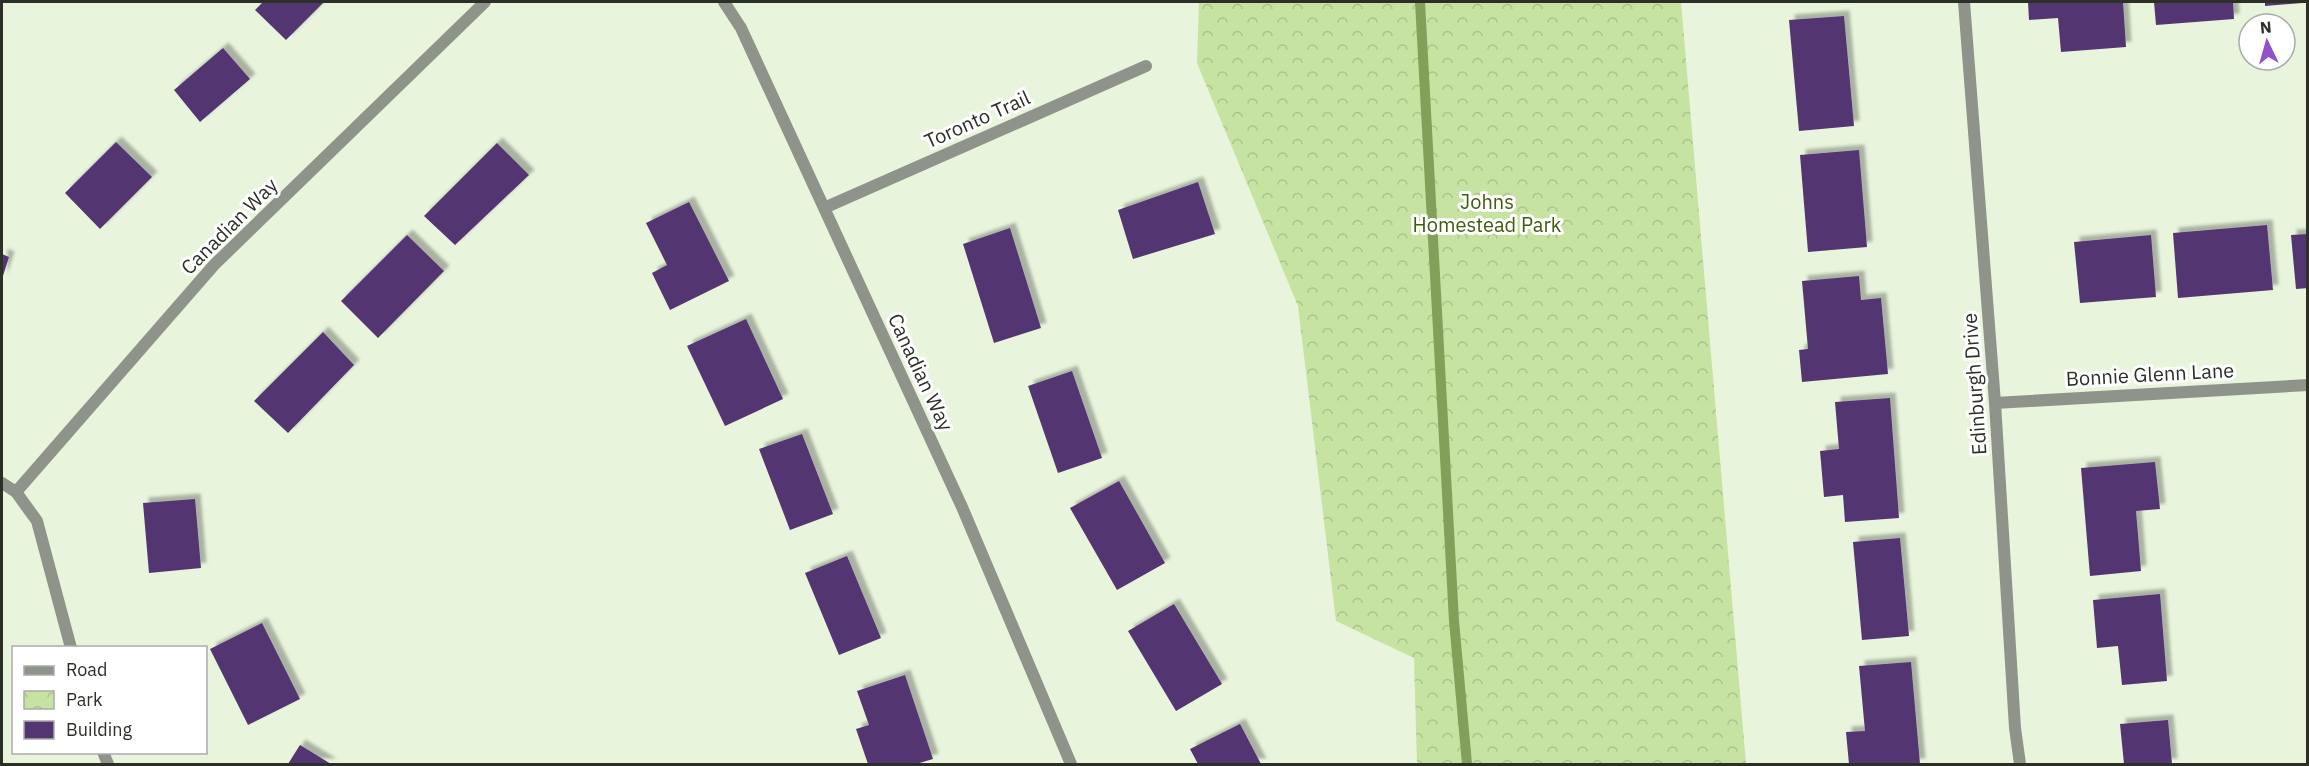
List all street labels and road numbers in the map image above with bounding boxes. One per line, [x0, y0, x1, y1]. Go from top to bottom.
street label: Toronto Trail [920, 84, 1034, 154]
street label: Canadian Way [175, 172, 283, 280]
street label: Canadian Way [882, 309, 960, 435]
street label: Edinburgh Drive [1956, 312, 1992, 456]
street label: Bonnie Glenn Lane [2065, 356, 2235, 392]

